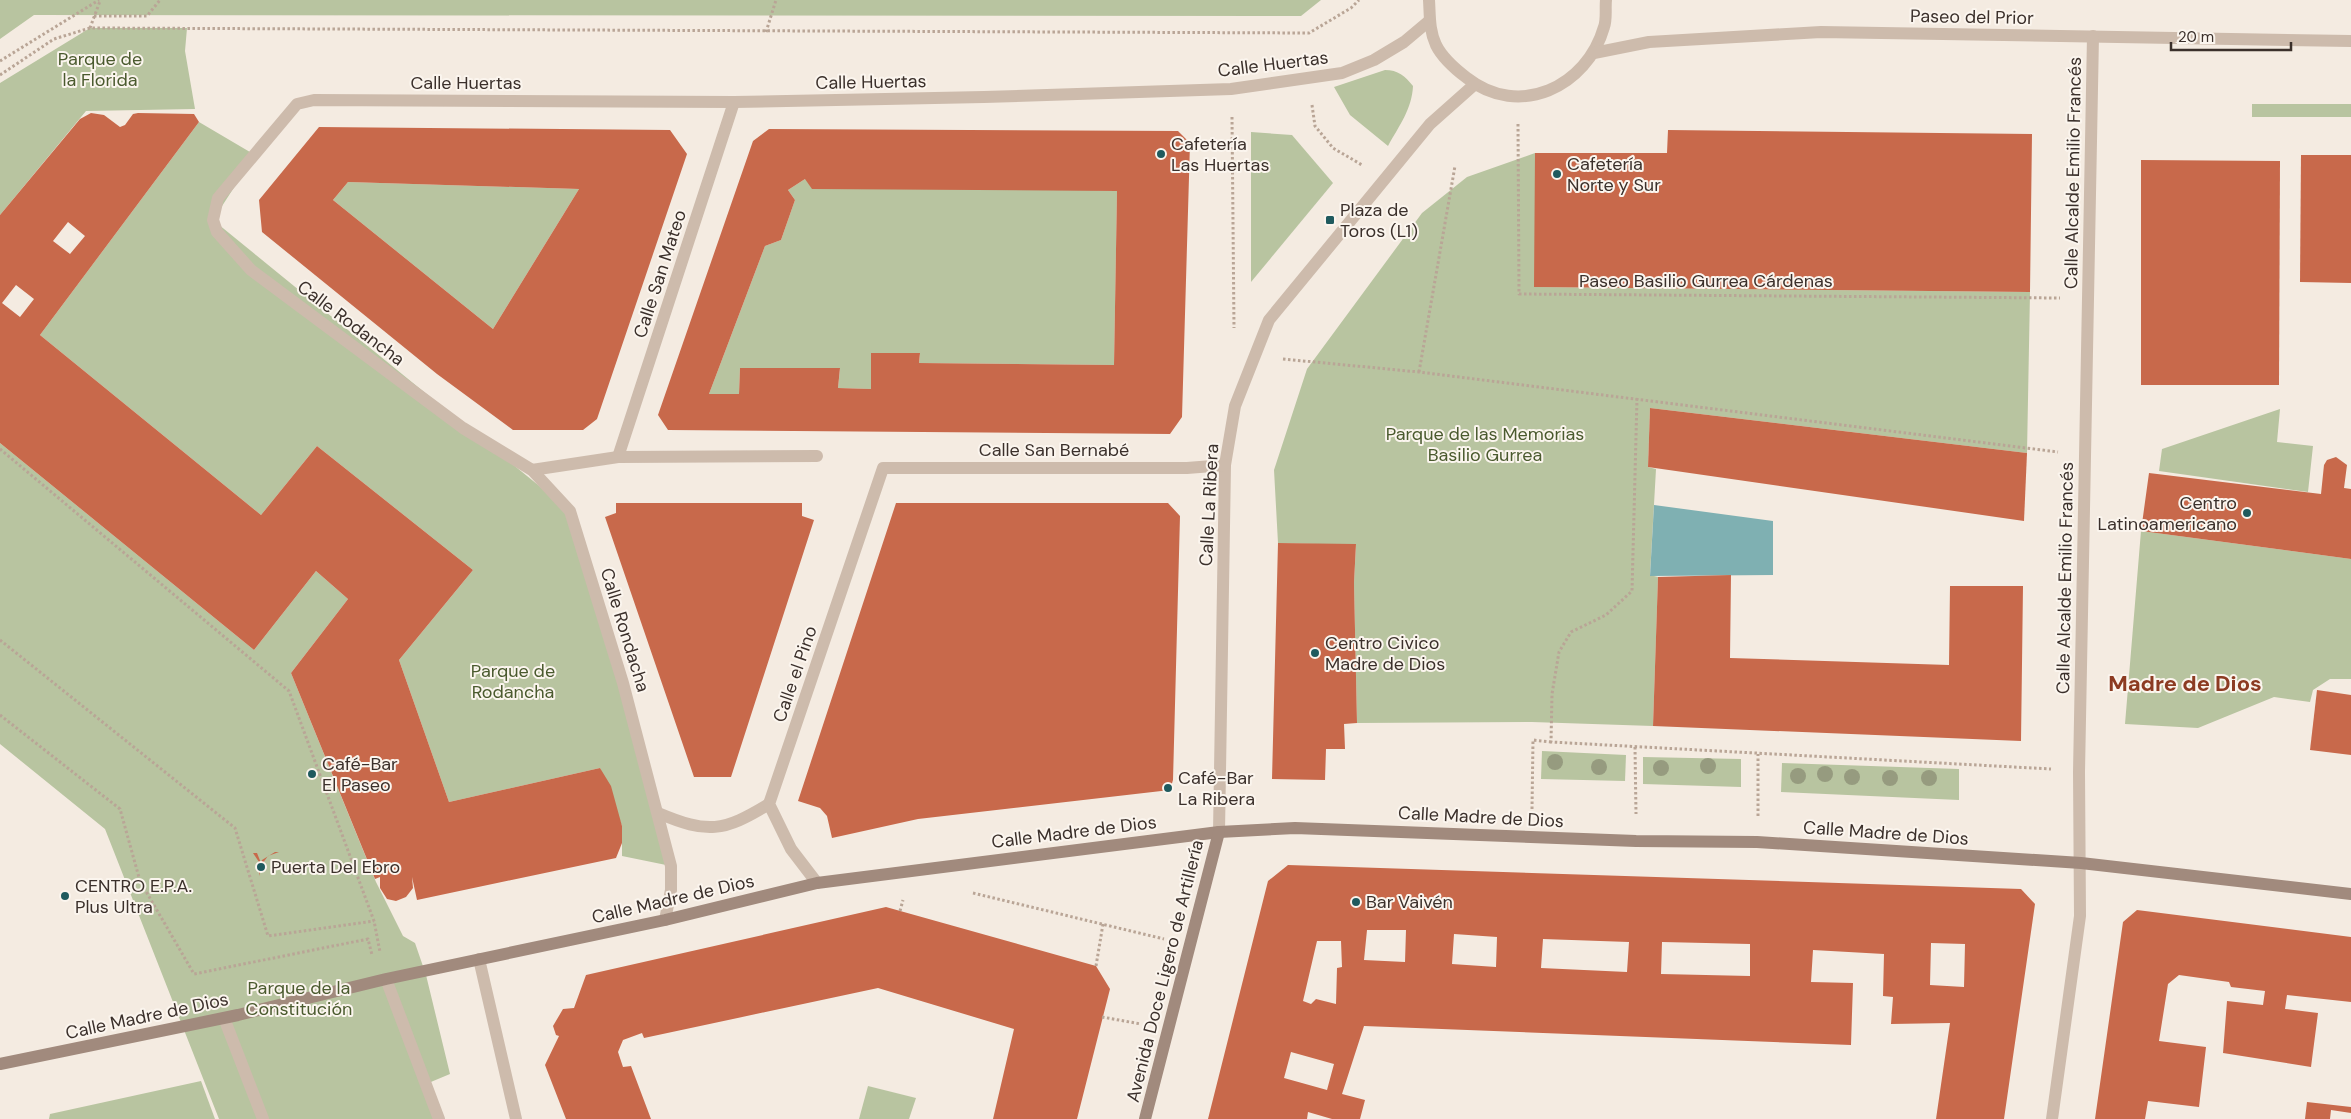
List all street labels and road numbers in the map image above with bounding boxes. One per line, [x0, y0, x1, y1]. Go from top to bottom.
street label: Paseo del Prior [1910, 4, 2034, 30]
street label: Calle Huertas [1216, 45, 1330, 83]
street label: Calle Alcalde Emilio Francés [2059, 57, 2087, 289]
street label: Calle Huertas [815, 69, 927, 95]
street label: Calle Huertas [410, 71, 522, 95]
street label: Calle San Mateo [628, 207, 692, 341]
street label: Paseo Basilio Gurrea Cárdenas [1579, 269, 1833, 293]
street label: Calle Rodancha [292, 275, 410, 371]
street label: Calle San Bernabé [979, 438, 1129, 462]
street label: Calle La Ribera [1194, 443, 1224, 567]
street label: Calle Alcalde Emilio Francés [2051, 462, 2079, 694]
street label: Calle Rondacha [595, 565, 655, 695]
street label: Calle el Pino [767, 623, 823, 725]
street label: Calle Madre de Dios [1397, 801, 1565, 833]
street label: Calle Madre de Dios [990, 810, 1158, 854]
street label: Calle Madre de Dios [1802, 815, 1970, 851]
street label: Avenida Doce Ligero de Artillería [1121, 837, 1209, 1105]
street label: Calle Madre de Dios [589, 869, 757, 929]
street label: Calle Madre de Dios [63, 987, 231, 1045]

